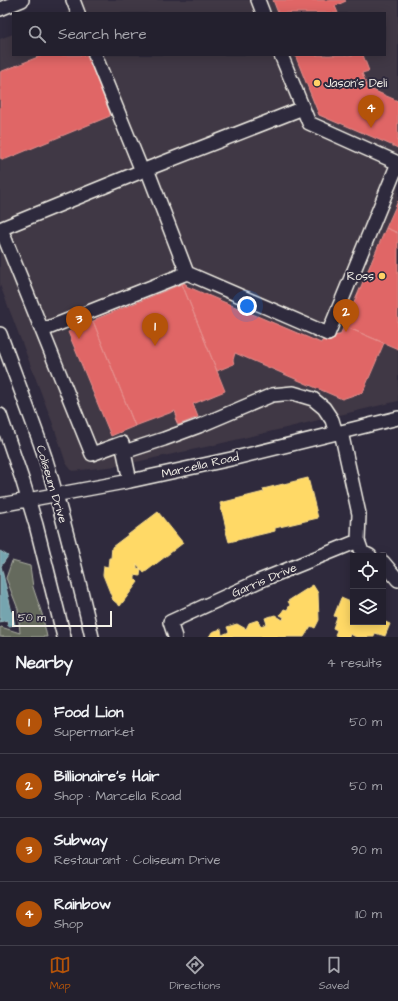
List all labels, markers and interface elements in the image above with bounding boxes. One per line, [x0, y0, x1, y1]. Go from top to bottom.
search box [12, 12, 386, 56]
icon: search [26, 23, 48, 45]
text: Search here [58, 24, 147, 45]
place label: Jason's Deli [325, 75, 387, 92]
marker: Jason's Deli [312, 78, 322, 88]
pin: 4 [358, 95, 384, 128]
place label: Ross [347, 268, 374, 285]
marker: Ross [377, 271, 387, 281]
your location [237, 296, 257, 316]
pin: 2 [333, 299, 359, 332]
pin: 3 [66, 306, 92, 339]
pin: 1 [142, 313, 168, 346]
street label: Coliseum Drive [32, 443, 72, 526]
street label: Marcella Road [160, 448, 241, 483]
map controls [350, 553, 386, 625]
button: locate [350, 553, 386, 589]
street label: Garris Drive [229, 559, 300, 602]
button: layers [350, 589, 386, 625]
scale bar [12, 609, 112, 628]
text: 50 m [18, 610, 46, 625]
text: Nearby [16, 651, 73, 675]
text: 4 results [327, 654, 382, 672]
text: Food Lion [54, 702, 124, 723]
text: 1 [28, 713, 30, 731]
text: 50 m [349, 713, 382, 731]
text: Supermarket [54, 723, 135, 741]
text: Billionaire's Hair [54, 766, 159, 787]
text: 2 [25, 777, 33, 795]
text: 50 m [349, 777, 382, 795]
text: Shop · Marcella Road [54, 787, 181, 805]
text: Subway [54, 830, 108, 851]
text: 3 [26, 841, 32, 859]
text: 90 m [351, 841, 382, 859]
text: Restaurant · Coliseum Drive [54, 851, 220, 869]
text: Rainbow [54, 894, 111, 915]
text: 4 [25, 905, 33, 923]
text: 110 m [355, 905, 382, 923]
text: Shop [54, 915, 83, 933]
tab: Map [49, 954, 71, 993]
tab: Directions [169, 954, 221, 993]
tab: Saved [319, 954, 349, 993]

